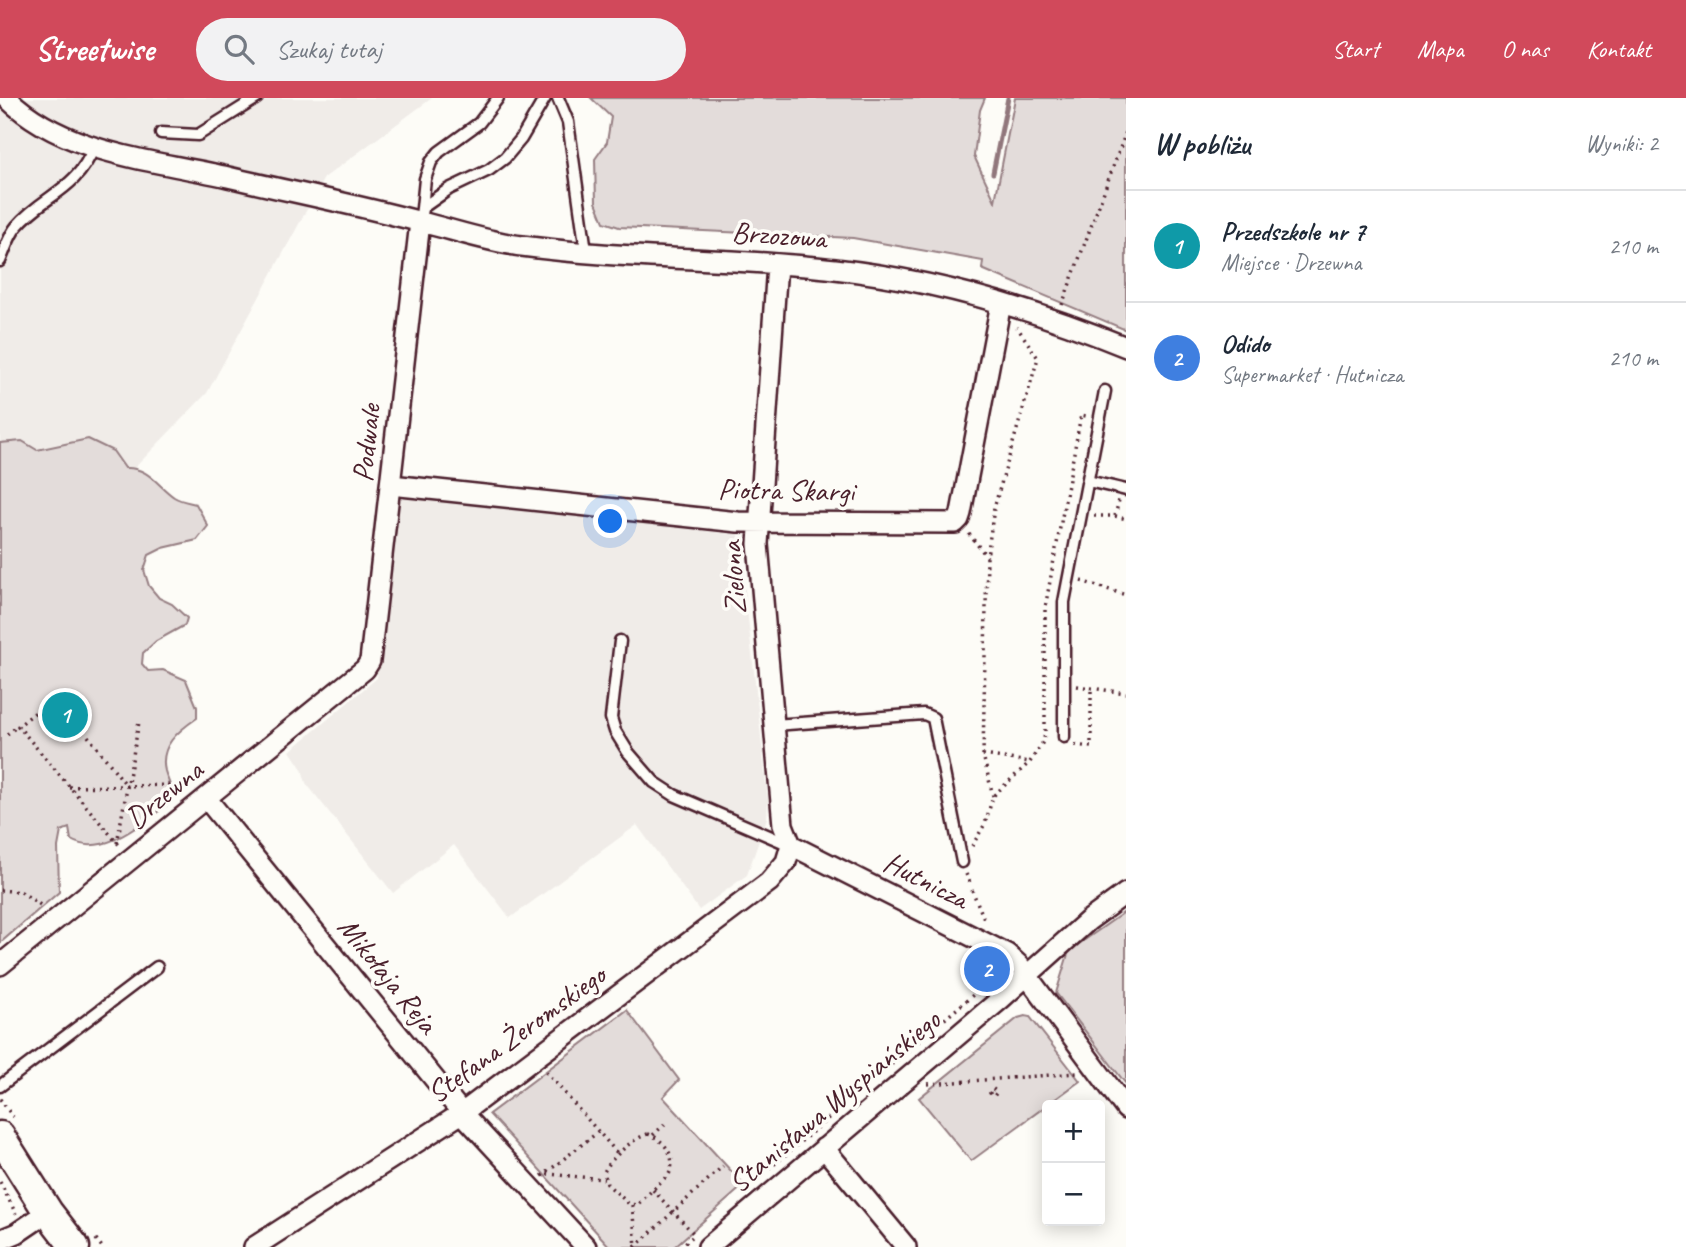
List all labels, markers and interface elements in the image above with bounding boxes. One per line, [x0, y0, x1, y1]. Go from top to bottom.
search box [196, 18, 686, 81]
text: Streetwise [35, 28, 154, 70]
icon: search [220, 30, 258, 68]
text: Szukaj tutaj [276, 33, 382, 66]
text: Start [1332, 34, 1379, 64]
text: Mapa [1417, 34, 1464, 64]
text: O nas [1502, 34, 1549, 64]
text: Kontakt [1587, 34, 1651, 64]
text: W pobliżu [1154, 125, 1250, 163]
text: Wyniki: 2 [1585, 129, 1658, 158]
street label: Brzozowa [731, 213, 830, 257]
text: Przedszkole nr 7 [1221, 215, 1365, 248]
text: 1 [1172, 232, 1182, 261]
text: 210 m [1609, 232, 1658, 261]
text: Miejsce · Drzewna [1221, 248, 1362, 277]
text: Odido [1221, 327, 1270, 360]
text: 2 [1172, 344, 1182, 373]
text: 210 m [1609, 344, 1658, 373]
text: Supermarket · Hutnicza [1221, 360, 1403, 389]
street label: Podwale [343, 400, 389, 484]
street label: Piotra Skargi [717, 470, 858, 510]
your location [593, 504, 627, 538]
street label: Zielona [711, 538, 755, 616]
pin: 1 [42, 689, 88, 741]
street label: Drzewna [118, 750, 212, 837]
street label: Hutnicza [877, 843, 977, 919]
street label: Mikołaja Reja [329, 909, 448, 1042]
pin: 2 [964, 943, 1010, 995]
street label: Stefana Żeromskiego [419, 954, 616, 1112]
street label: Stanisława Wyspiańskiego [720, 1000, 949, 1201]
map controls [1042, 1100, 1105, 1226]
button: + [1042, 1100, 1105, 1163]
button: − [1042, 1163, 1105, 1226]

